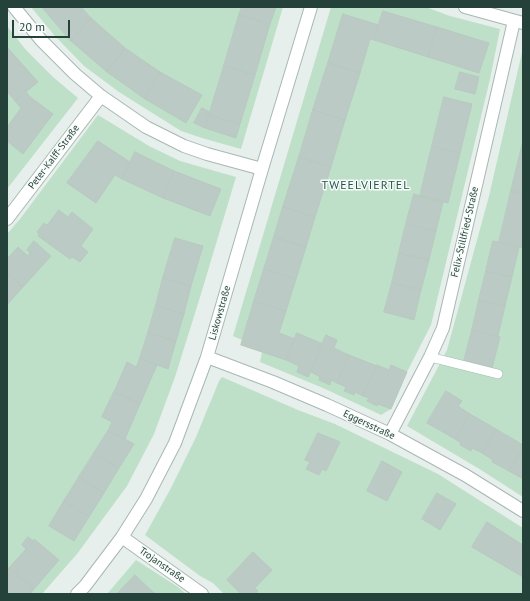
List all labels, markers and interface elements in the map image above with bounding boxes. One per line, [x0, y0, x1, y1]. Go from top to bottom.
scale bar [14, 12, 72, 38]
text: 20 m [19, 19, 45, 34]
street label: Peter-Kalff-Straße [26, 122, 82, 192]
district label: TWEELVIERTEL [322, 179, 410, 193]
street label: Felix-Stillfried-Straße [449, 185, 481, 279]
street label: Liskowstraße [206, 284, 234, 342]
street label: Eggersstraße [341, 408, 397, 442]
street label: Trojanstraße [137, 545, 187, 585]

